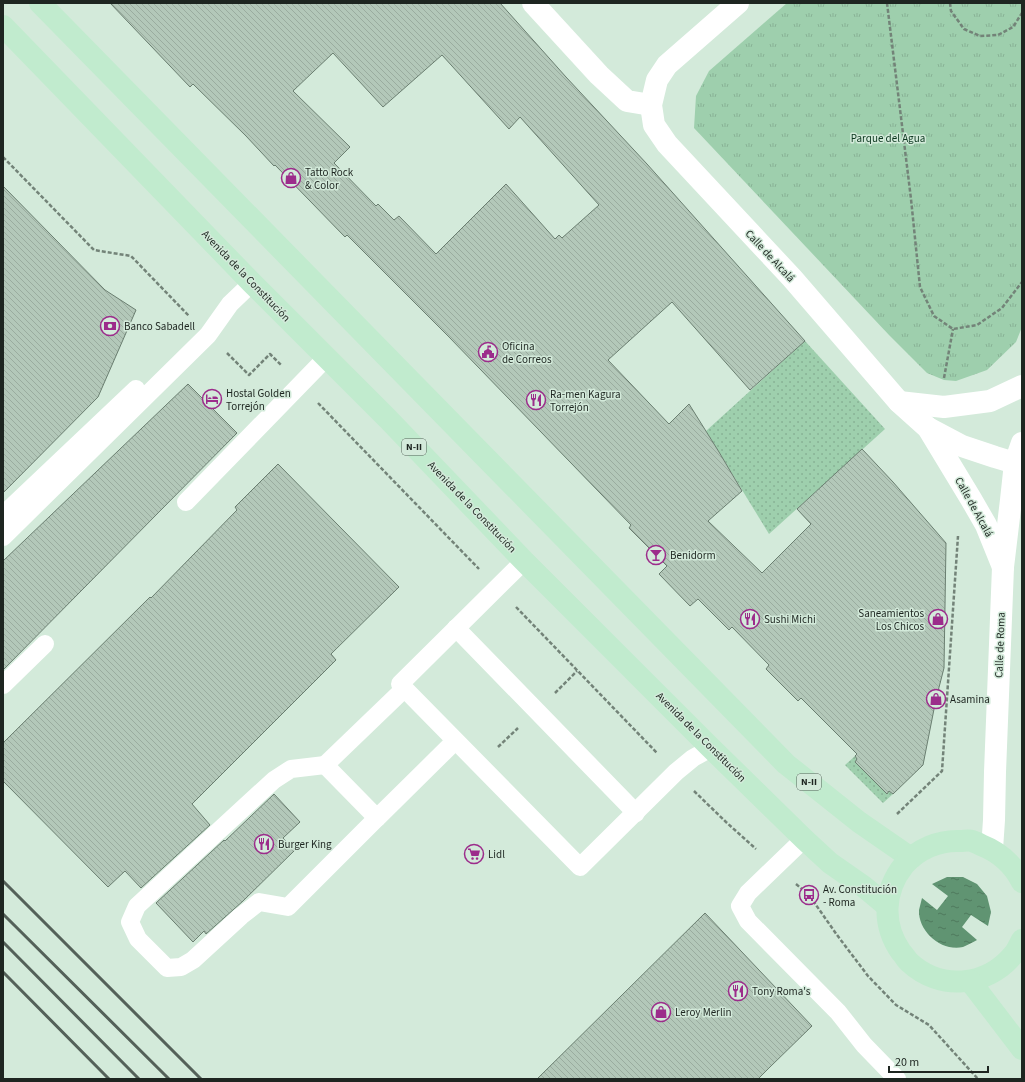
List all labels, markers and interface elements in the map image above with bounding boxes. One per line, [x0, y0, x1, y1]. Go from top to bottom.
park label: Parque del Agua [851, 131, 925, 146]
place label: Tatto Rock & Color [305, 165, 354, 193]
shop icon: Tatto Rock & Color [280, 167, 302, 189]
street label: Avenida de la Constitución [198, 227, 294, 325]
street label: Calle de Alcalá [742, 227, 798, 285]
bank icon: Banco Sabadell [99, 315, 121, 337]
place label: Banco Sabadell [124, 319, 195, 334]
place label: Oficina de Correos [502, 339, 552, 367]
public building icon: Oficina de Correos [477, 341, 499, 363]
place label: Hostal Golden Torrejón [226, 386, 291, 414]
place label: Ra-men Kagura Torrejón [550, 387, 621, 415]
hotel icon: Hostal Golden Torrejón [201, 388, 223, 410]
restaurant icon: Ra-men Kagura Torrejón [525, 389, 547, 411]
road number: N-II [402, 439, 426, 455]
street label: Avenida de la Constitución [424, 458, 520, 556]
street label: Calle de Alcalá [951, 474, 997, 540]
bar icon: Benidorm [645, 544, 667, 566]
place label: Benidorm [670, 548, 716, 563]
place label: Saneamientos Los Chicos [858, 606, 924, 634]
restaurant icon: Sushi Michi [739, 608, 761, 630]
shop icon: Saneamientos Los Chicos [927, 608, 949, 630]
place label: Sushi Michi [764, 612, 816, 627]
street label: Calle de Roma [991, 612, 1009, 678]
shop icon: Asamina [925, 688, 947, 710]
street label: Avenida de la Constitución [653, 689, 749, 785]
place label: Asamina [950, 692, 990, 707]
road number: N-II [797, 774, 821, 790]
restaurant icon: Burger King [253, 833, 275, 855]
place label: Burger King [278, 837, 332, 852]
supermarket icon: Lidl [463, 843, 485, 865]
place label: Lidl [488, 847, 505, 862]
place label: Av. Constitución - Roma [823, 882, 897, 910]
bus stop icon: Av. Constitución - Roma [798, 884, 820, 906]
restaurant icon: Tony Roma's [727, 980, 749, 1002]
place label: Tony Roma's [752, 984, 811, 999]
shop icon: Leroy Merlin [650, 1001, 672, 1023]
place label: Leroy Merlin [675, 1005, 731, 1020]
scale bar [889, 1048, 988, 1074]
text: 20 m [895, 1054, 919, 1071]

